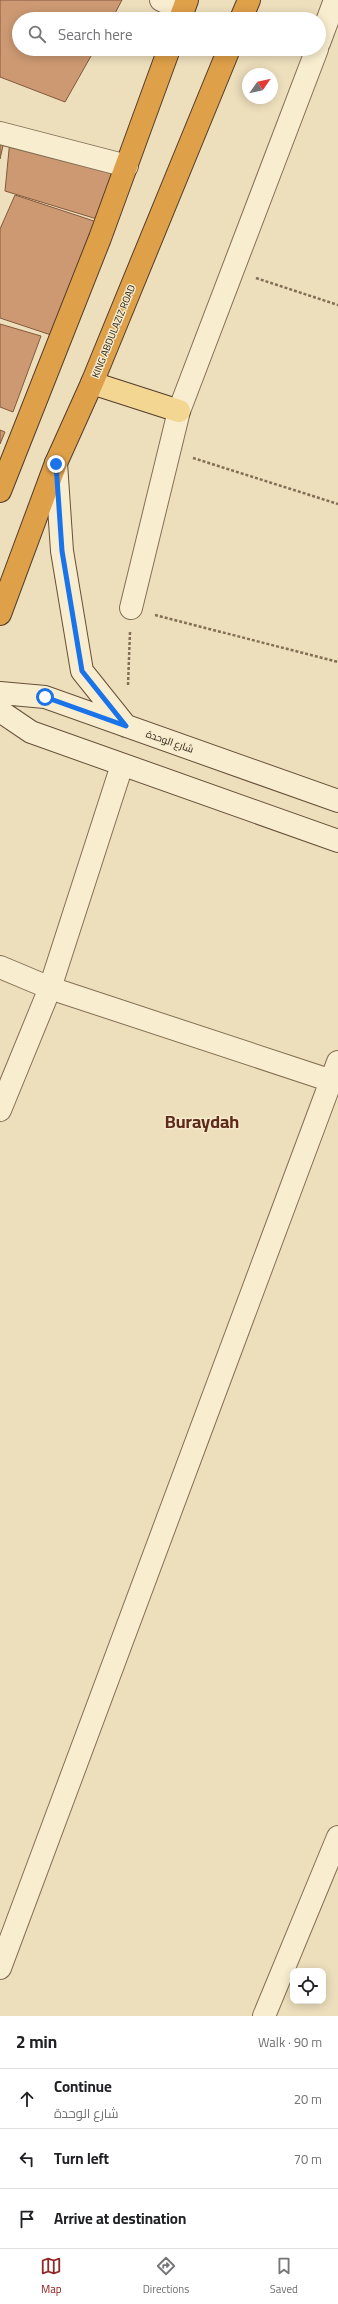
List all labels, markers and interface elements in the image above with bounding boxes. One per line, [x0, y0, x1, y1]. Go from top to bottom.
search box [12, 12, 326, 56]
text: Search here [58, 20, 132, 49]
icon: search [26, 23, 48, 45]
north arrow [242, 68, 278, 104]
street label: KING ABDULAZIZ ROAD [86, 282, 141, 381]
route end [47, 455, 65, 473]
route start [36, 688, 54, 706]
street label: شارع الوحدة [143, 724, 196, 759]
district label: Buraydah [165, 1105, 239, 1138]
map controls [290, 1968, 326, 2004]
button: locate [290, 1968, 326, 2004]
text: 2 min [16, 2026, 57, 2058]
text: Walk · 90 m [258, 2030, 322, 2054]
text: Continue [54, 2072, 112, 2101]
text: 20 m [294, 2087, 322, 2111]
icon: ahead [16, 2088, 38, 2110]
text: شارع الوحدة [54, 2101, 118, 2125]
text: Turn left [54, 2144, 109, 2173]
text: 70 m [294, 2147, 322, 2171]
icon: left [16, 2148, 38, 2170]
text: Arrive at destination [54, 2204, 186, 2233]
icon: arrive [16, 2208, 38, 2230]
tab: Map [40, 2255, 62, 2299]
tab: Directions [143, 2255, 189, 2299]
tab: Saved [270, 2255, 298, 2299]

